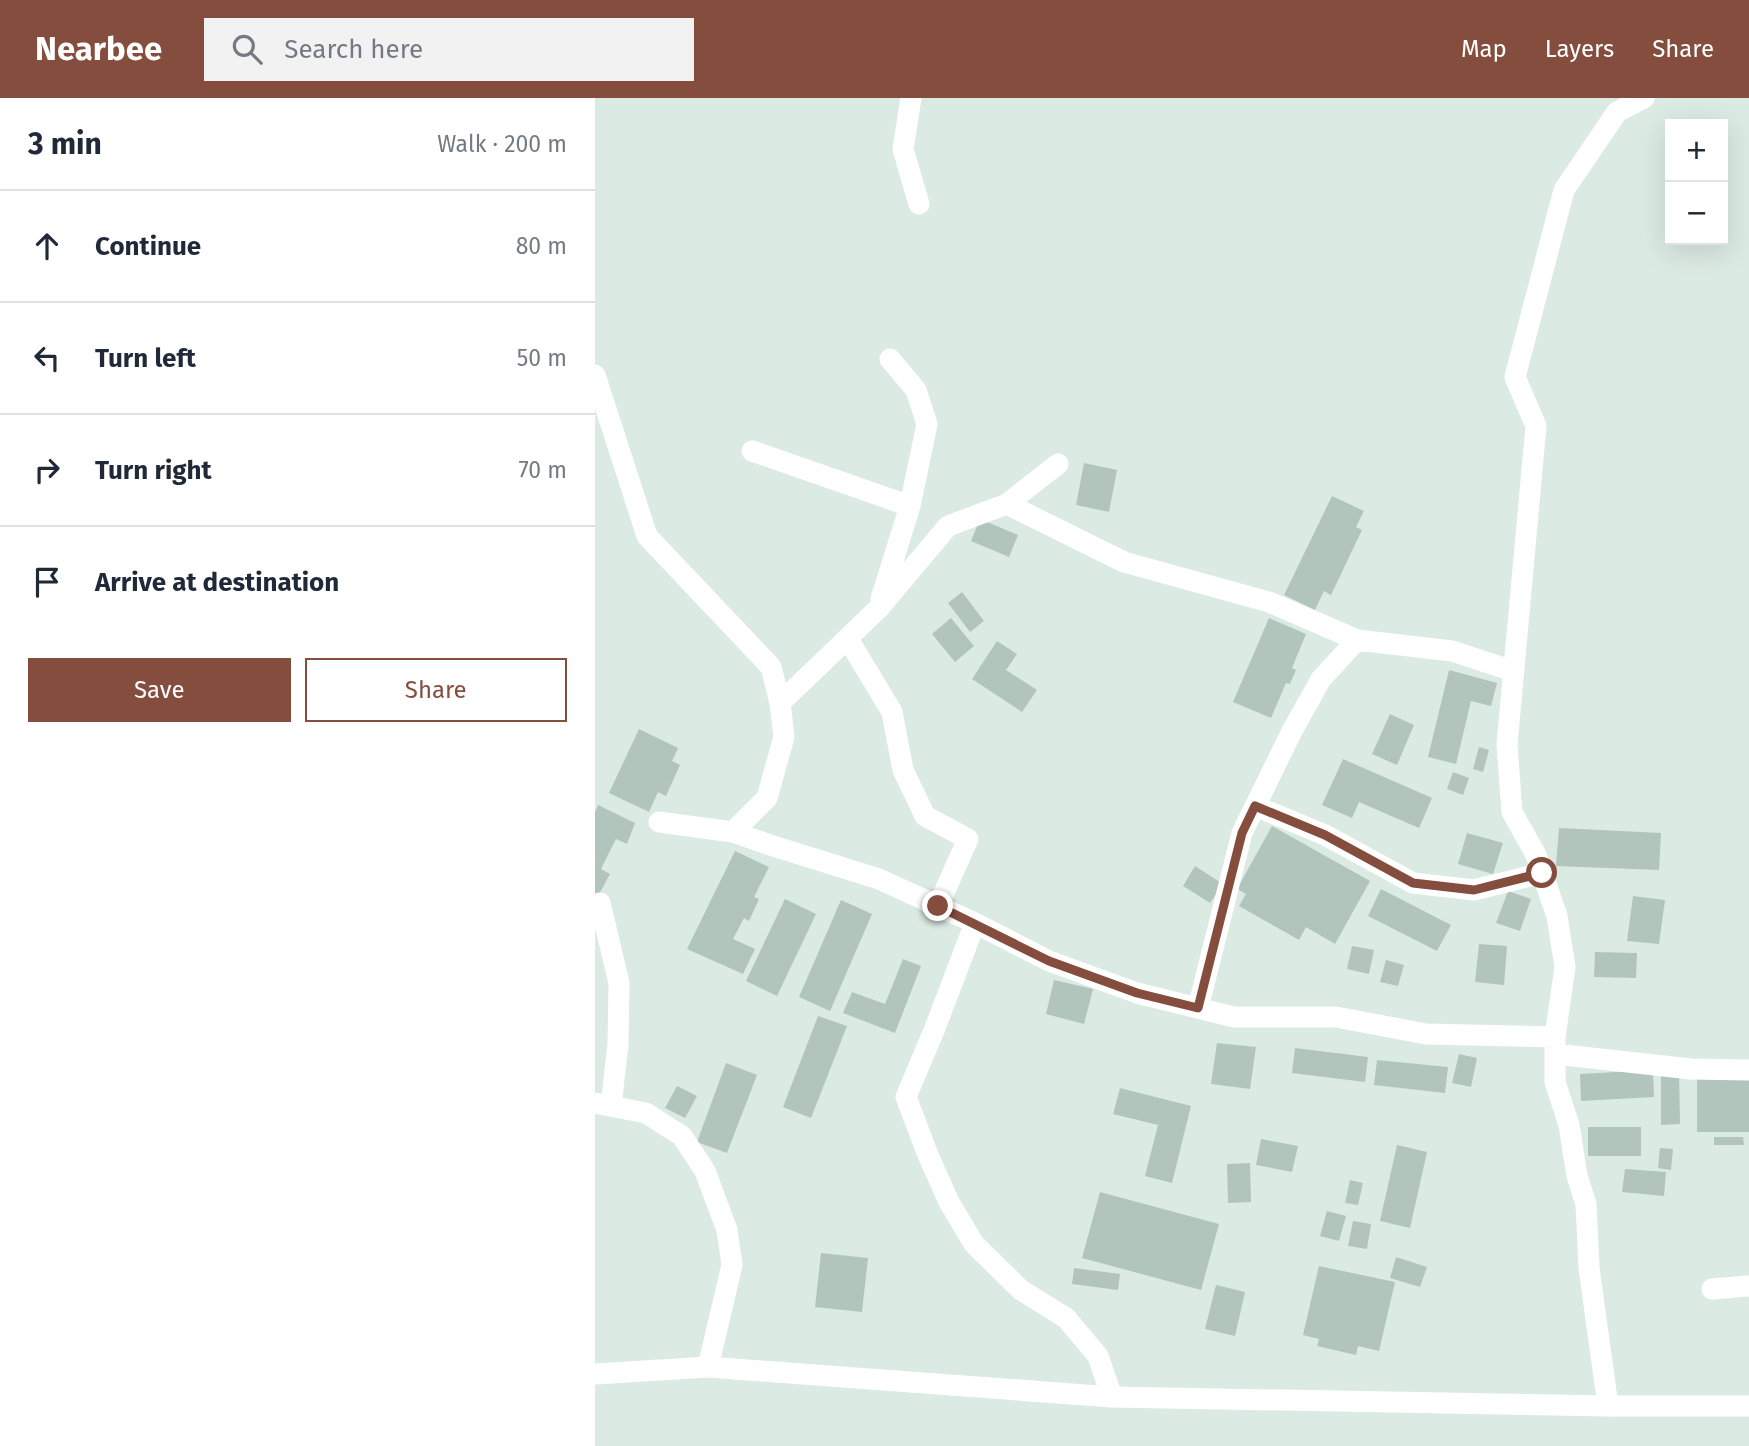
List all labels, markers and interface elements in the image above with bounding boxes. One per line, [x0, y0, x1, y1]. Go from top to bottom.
search box [204, 18, 694, 81]
text: Nearbee [35, 29, 162, 69]
icon: search [228, 30, 266, 68]
text: Search here [284, 34, 423, 65]
text: Map [1461, 35, 1507, 63]
text: Layers [1545, 35, 1614, 63]
text: Share [1652, 35, 1714, 63]
map controls [1665, 119, 1728, 245]
button: + [1665, 119, 1728, 182]
text: 3 min [28, 126, 102, 162]
text: Walk · 200 m [437, 130, 567, 158]
button: − [1665, 182, 1728, 245]
icon: ahead [28, 227, 66, 265]
text: Continue [95, 231, 201, 262]
text: 80 m [516, 232, 567, 260]
icon: left [28, 339, 66, 377]
text: Turn left [95, 343, 196, 374]
text: 50 m [517, 344, 567, 372]
icon: right [28, 451, 66, 489]
text: Turn right [95, 455, 212, 486]
text: 70 m [518, 456, 567, 484]
icon: arrive [28, 563, 66, 601]
text: Arrive at destination [95, 567, 339, 598]
button: Save [28, 658, 291, 722]
button: Share [305, 658, 567, 722]
route start [1526, 857, 1557, 888]
route end [922, 890, 953, 921]

